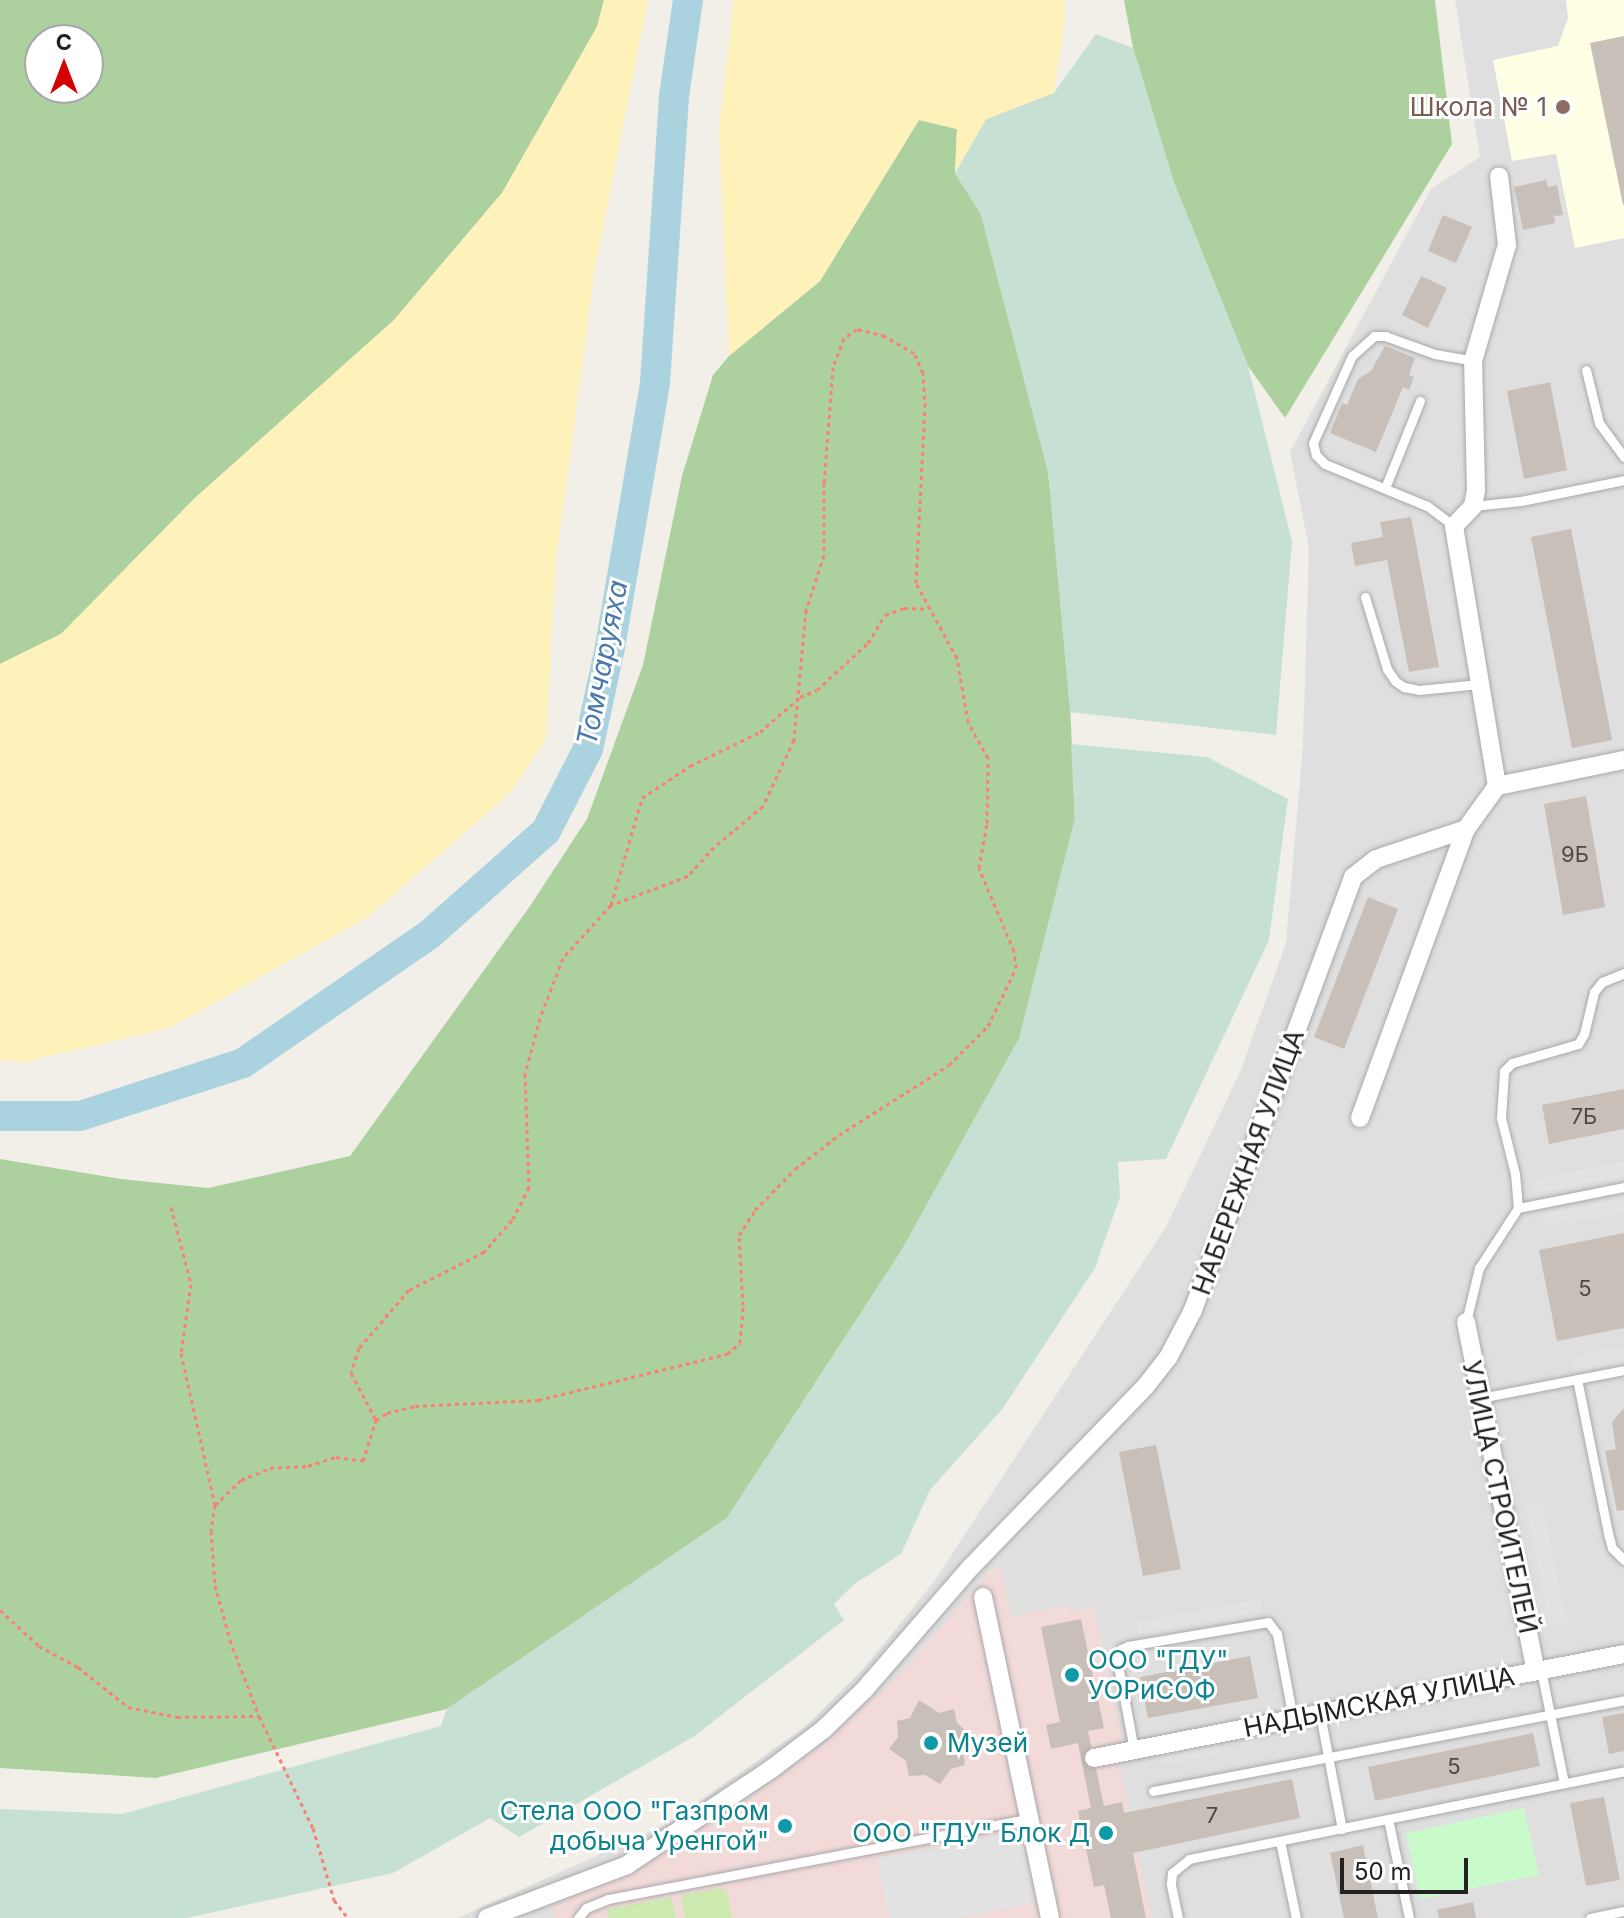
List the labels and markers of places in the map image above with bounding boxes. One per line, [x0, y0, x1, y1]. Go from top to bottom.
place label: Школа № 1 [1410, 91, 1547, 123]
marker: Школа № 1 [1554, 98, 1572, 116]
place label: ООО "ГДУ" УОРиСОФ [1088, 1644, 1228, 1706]
marker: ООО "ГДУ" УОРиСОФ [1063, 1666, 1081, 1684]
place label: Музей [947, 1727, 1028, 1759]
marker: Музей [922, 1734, 940, 1752]
place label: Стела ООО "Газпром добыча Уренгой" [500, 1795, 769, 1856]
marker: Стела ООО "Газпром добыча Уренгой" [776, 1817, 794, 1835]
place label: ООО "ГДУ" Блок Д [852, 1817, 1090, 1849]
marker: ООО "ГДУ" Блок Д [1097, 1824, 1115, 1842]

